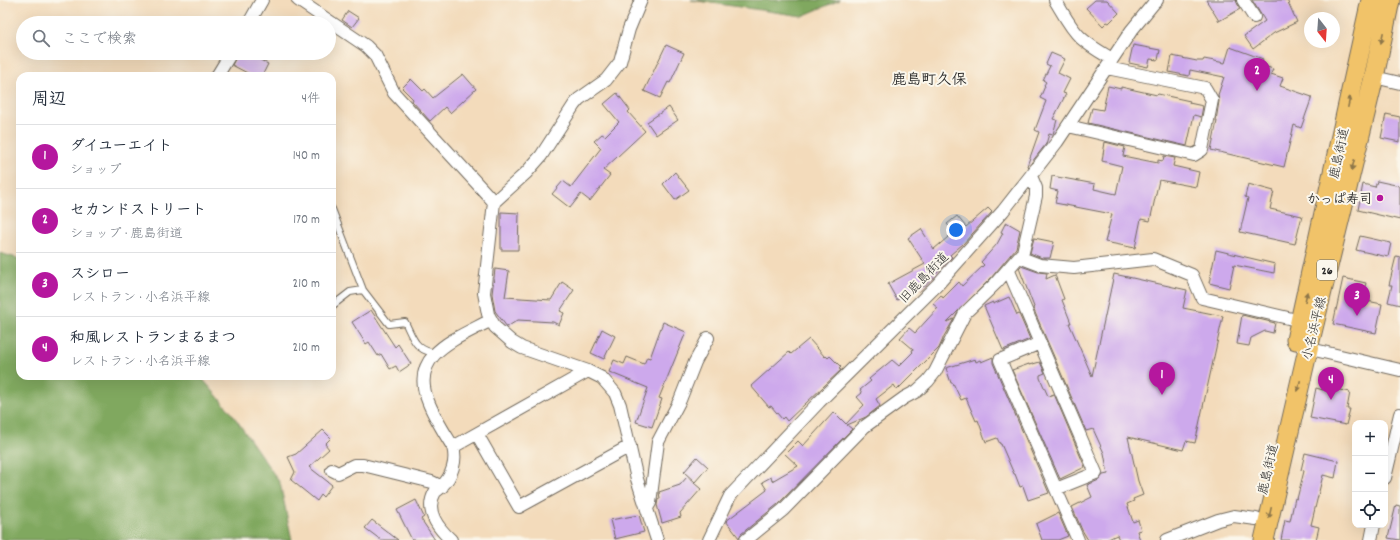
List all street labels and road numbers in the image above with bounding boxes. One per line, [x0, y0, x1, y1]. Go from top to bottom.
street label: 鹿島街道 [1326, 126, 1355, 181]
street label: 旧鹿島街道 [895, 249, 954, 309]
road number: 26 [1317, 260, 1337, 280]
street label: 小名浜平線 [1298, 294, 1333, 362]
street label: 鹿島街道 [1254, 442, 1285, 497]

